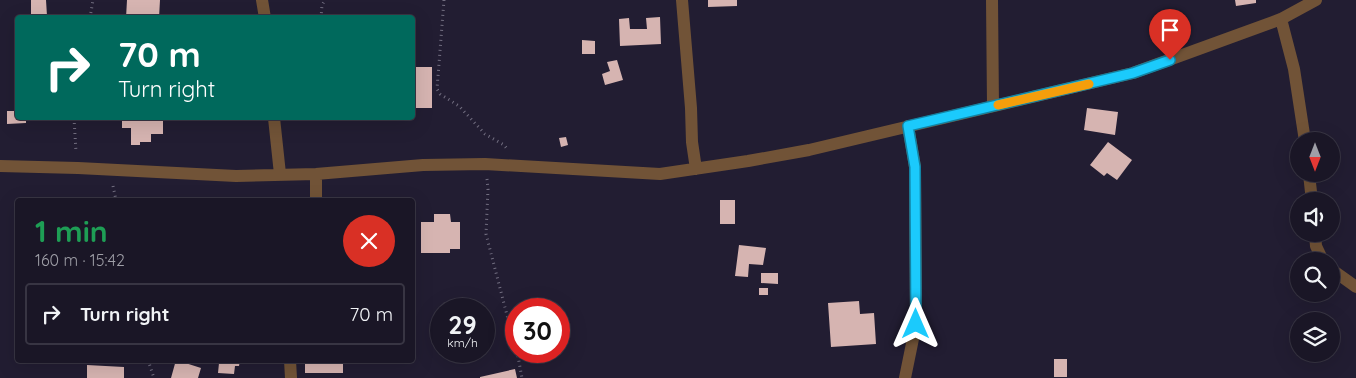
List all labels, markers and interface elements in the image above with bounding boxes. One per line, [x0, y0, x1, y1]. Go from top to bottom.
pin [1149, 9, 1191, 60]
icon: arrive [1156, 16, 1184, 44]
text: 70 m [118, 32, 201, 76]
icon: right [35, 35, 100, 100]
text: Turn right [118, 75, 215, 103]
north arrow [1290, 132, 1340, 182]
map controls [1290, 132, 1340, 362]
button: sound [1290, 192, 1340, 242]
text: 1 min [35, 212, 108, 250]
button: close [343, 215, 395, 267]
text: 160 m · 15:42 [35, 250, 125, 270]
button: search [1290, 252, 1340, 302]
position arrow [889, 297, 941, 349]
speed limit sign: 30 [505, 298, 570, 363]
icon: right [37, 300, 65, 328]
text: Turn right [80, 302, 169, 326]
text: 70 m [349, 302, 393, 326]
text: 29 [448, 309, 477, 340]
button: layers [1290, 312, 1340, 362]
text: km/h [447, 335, 478, 350]

